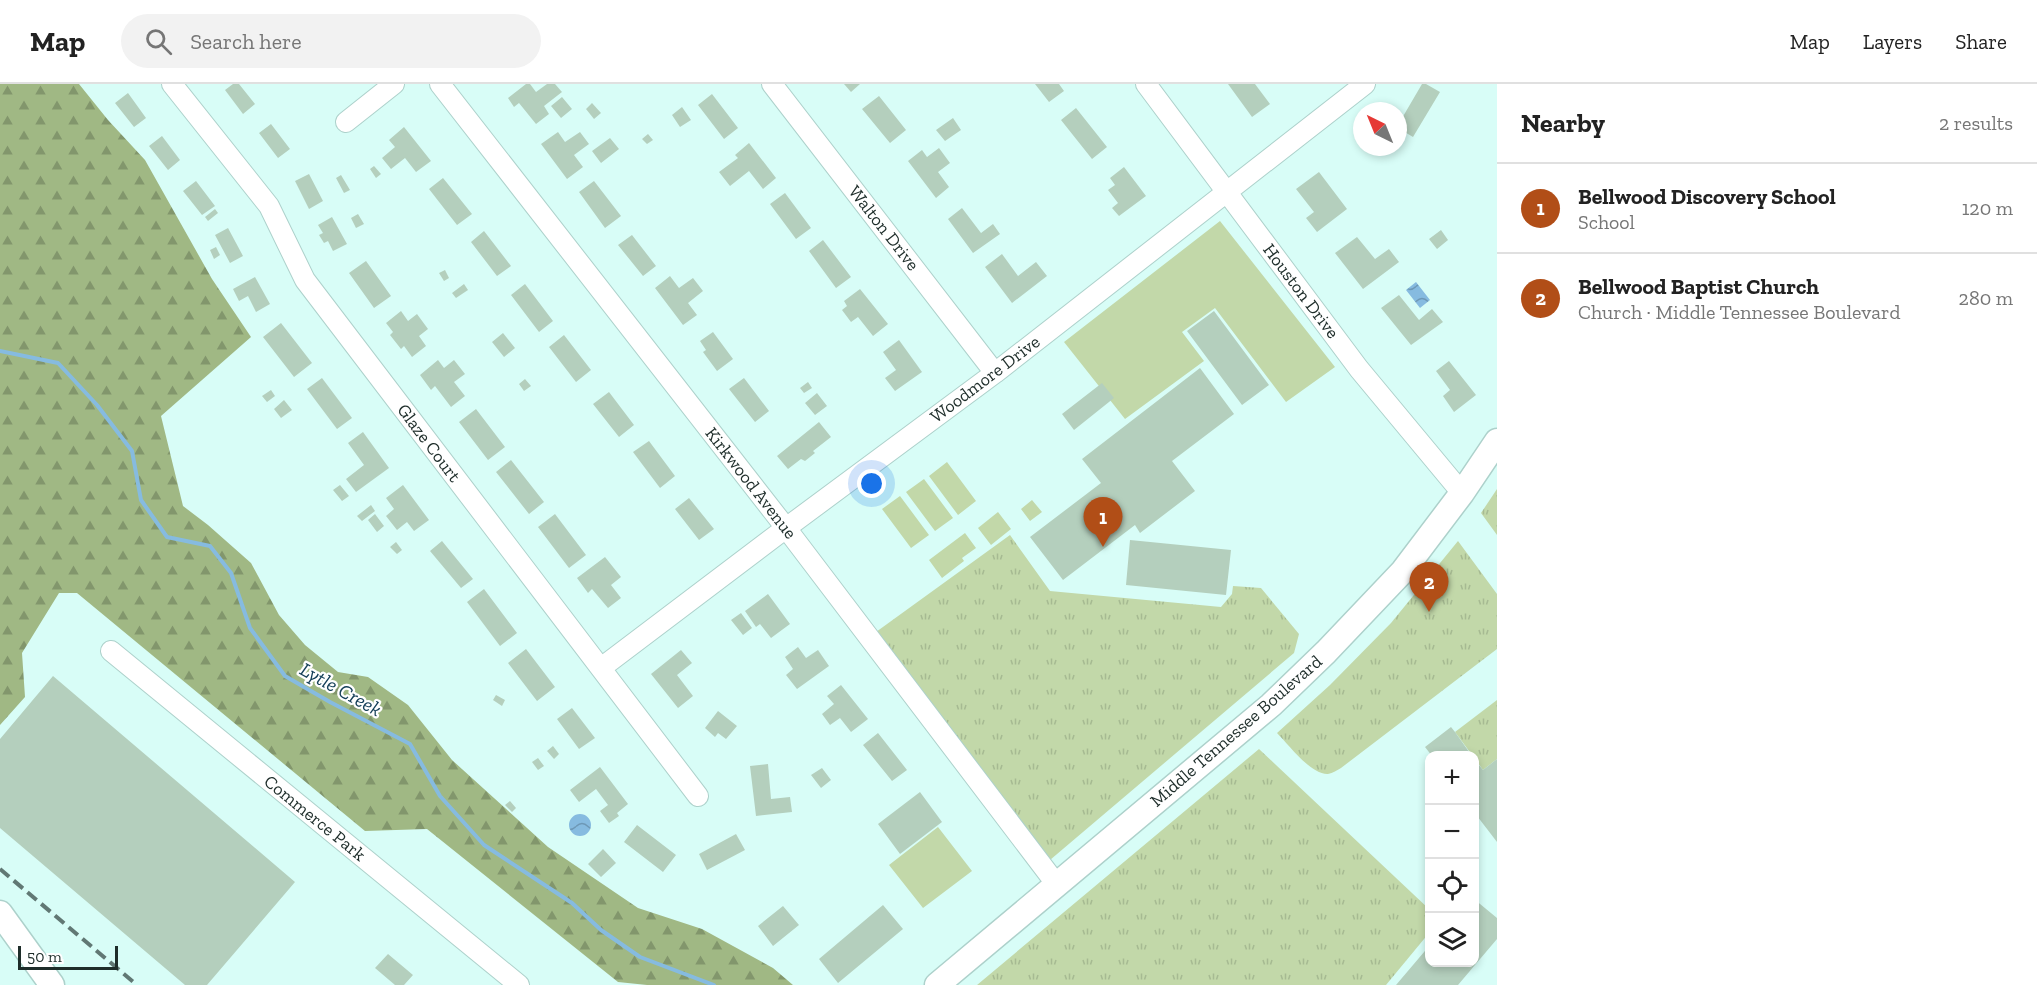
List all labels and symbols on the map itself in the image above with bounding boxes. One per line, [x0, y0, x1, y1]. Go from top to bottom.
north arrow [1353, 102, 1407, 156]
street label: Walton Drive [844, 181, 924, 275]
street label: Houston Drive [1258, 239, 1344, 343]
street label: Woodmore Drive [926, 331, 1044, 427]
street label: Glaze Court [393, 400, 466, 487]
street label: Kirkwood Avenue [700, 423, 802, 543]
your location [857, 469, 886, 498]
pin: 1 [1084, 498, 1122, 547]
pin: 2 [1410, 562, 1448, 612]
street label: Middle Tennessee Boulevard [1146, 650, 1326, 812]
water label: Lytle Creek [296, 657, 386, 721]
street label: Commerce Park [260, 770, 371, 866]
scale bar [18, 943, 118, 970]

